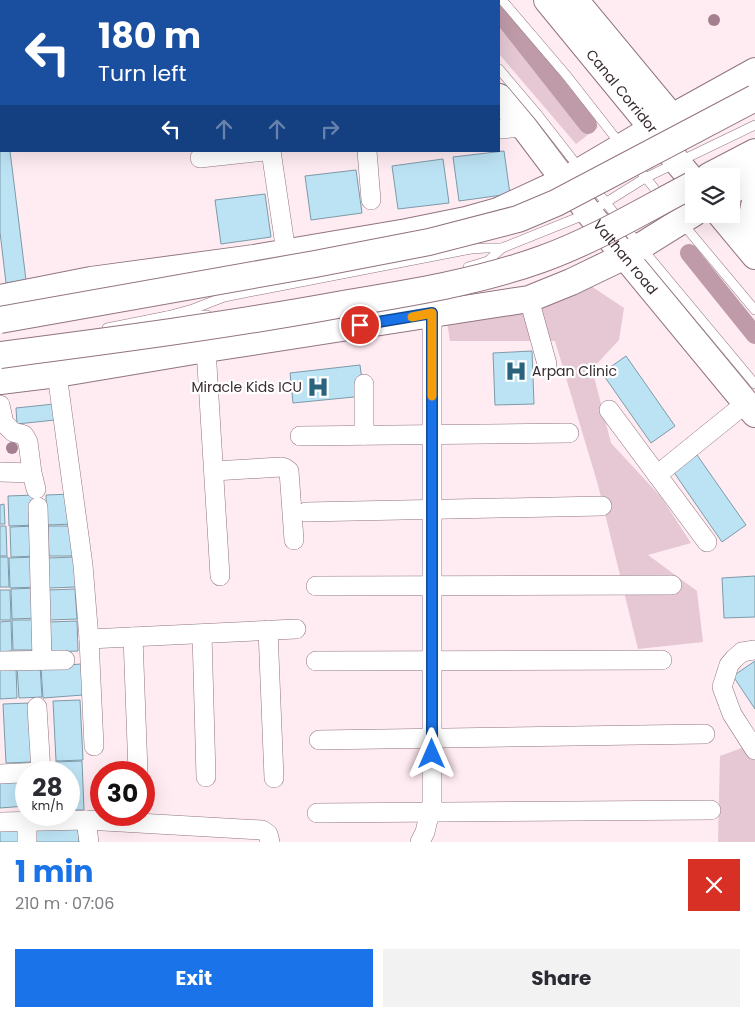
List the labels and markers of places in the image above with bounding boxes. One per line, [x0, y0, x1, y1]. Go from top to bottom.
pin [339, 304, 381, 346]
hospital icon: Arpan Clinic [503, 358, 529, 384]
place label: Arpan Clinic [532, 361, 617, 381]
hospital icon: Miracle Kids ICU [305, 374, 331, 400]
place label: Miracle Kids ICU [191, 377, 302, 397]

